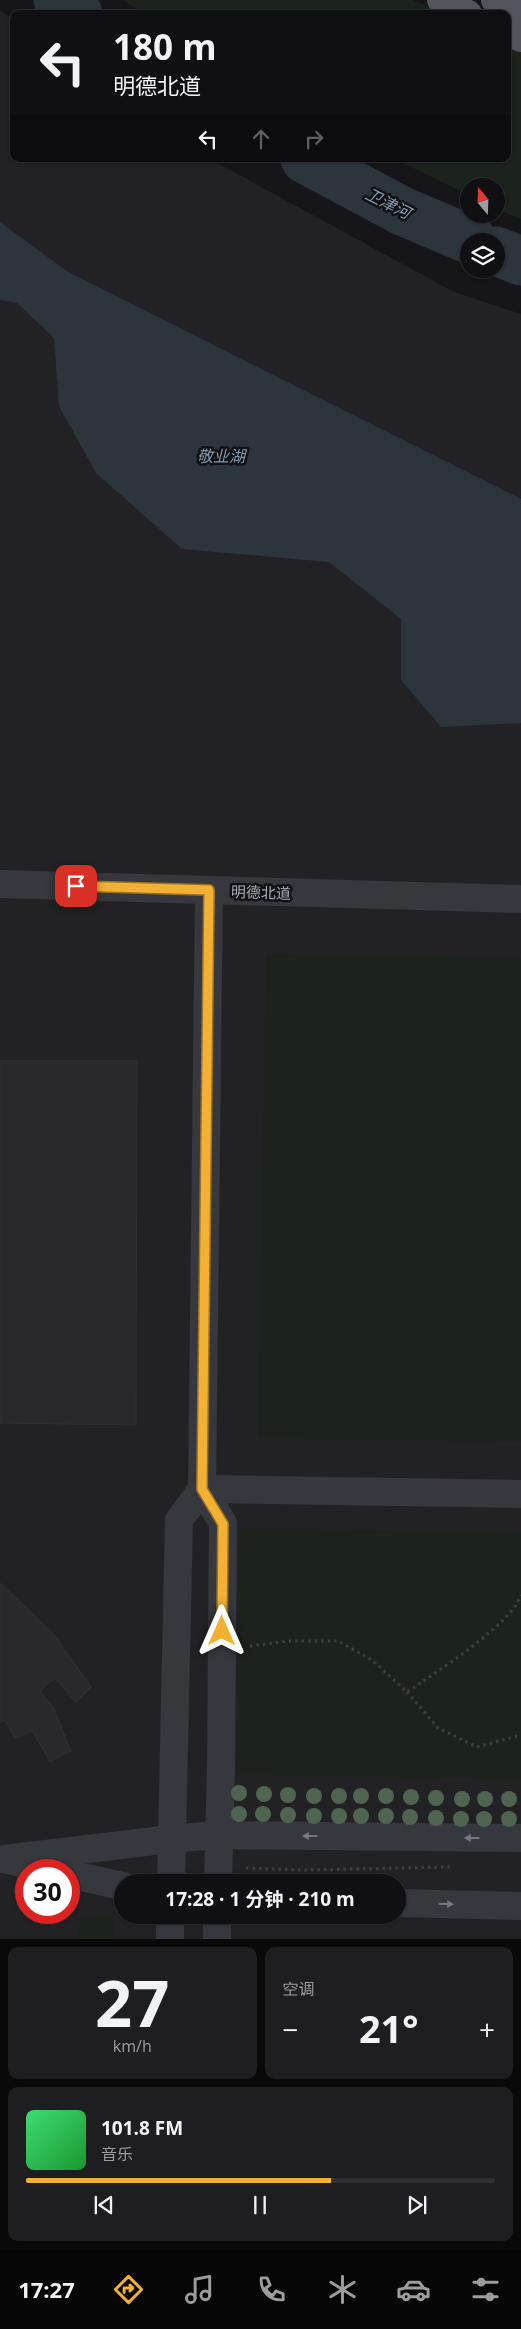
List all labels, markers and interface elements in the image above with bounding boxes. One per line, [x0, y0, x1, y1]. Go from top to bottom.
text: 180 m [113, 23, 217, 70]
icon: left [30, 30, 95, 95]
text: 明德北道 [113, 70, 201, 100]
icon: left [194, 125, 222, 153]
icon: ahead [247, 125, 275, 153]
icon: right [300, 125, 328, 153]
north arrow [460, 178, 505, 222]
map controls [460, 178, 505, 278]
water label: 卫津河 [362, 182, 417, 225]
button: layers [460, 233, 505, 278]
water label: 敬业湖 [197, 445, 248, 467]
pin [55, 865, 97, 907]
icon: arrive [62, 872, 90, 900]
street label: 明德北道 [231, 881, 291, 903]
position arrow [195, 1604, 247, 1656]
one-way arrow [302, 1832, 318, 1840]
one-way arrow [464, 1834, 480, 1842]
speed limit sign: 30 [15, 1859, 80, 1924]
text: 17:28 · 1 分钟 · 210 m [165, 1886, 355, 1912]
one-way arrow [438, 1901, 454, 1909]
text: 27 [95, 1958, 169, 2046]
text: 空调 [283, 1978, 315, 2000]
text: 21° [359, 2002, 419, 2054]
text: − [283, 2010, 299, 2048]
text: + [479, 2010, 495, 2048]
text: km/h [113, 2035, 152, 2057]
text: 101.8 FM [101, 2115, 183, 2141]
text: 音乐 [101, 2143, 133, 2165]
icon: previous [90, 2191, 118, 2219]
icon: pause [246, 2191, 274, 2219]
icon: next [403, 2191, 431, 2219]
icon: directions [111, 2272, 146, 2307]
icon: music [182, 2272, 217, 2307]
icon: phone [254, 2272, 289, 2307]
icon: climate [325, 2272, 360, 2307]
icon: car [396, 2272, 431, 2307]
icon: filters [468, 2272, 503, 2307]
text: 17:27 [18, 2274, 75, 2304]

